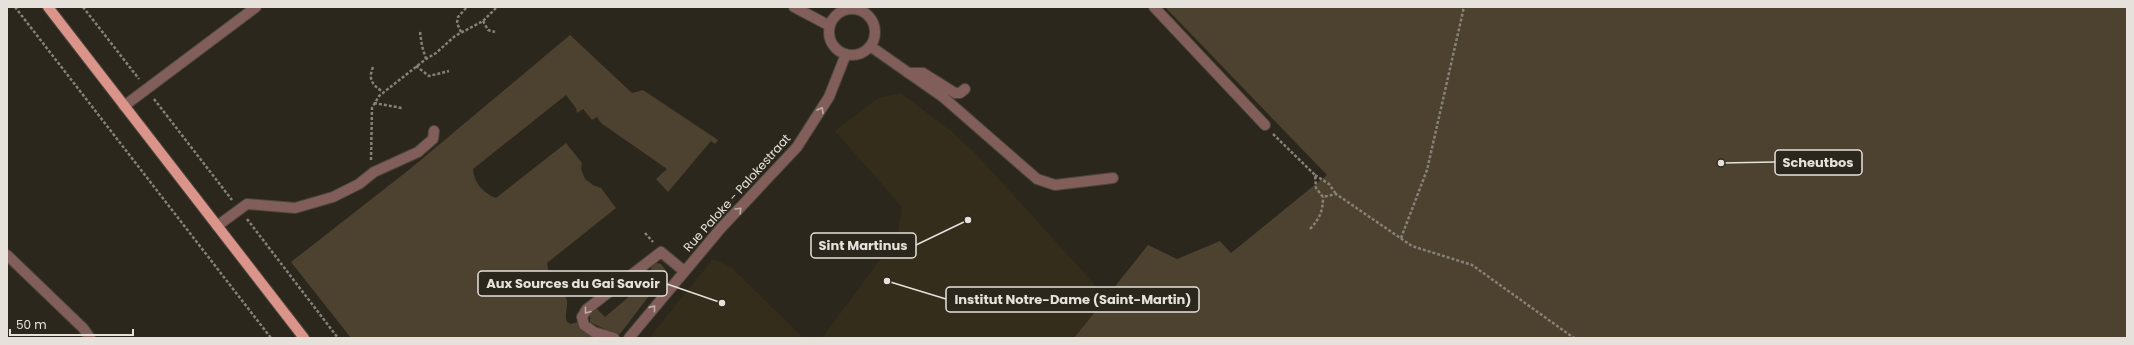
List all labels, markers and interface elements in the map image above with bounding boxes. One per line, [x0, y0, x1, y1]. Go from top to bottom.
one-way arrow [817, 107, 824, 114]
street label: Rue Paloke - Palokestraat [679, 130, 794, 255]
callout: Scheutbos [1775, 150, 1862, 175]
text: Scheutbos [1782, 153, 1854, 172]
one-way arrow [734, 207, 742, 215]
callout: Sint Martinus [811, 233, 916, 258]
text: Sint Martinus [819, 236, 907, 255]
callout: Aux Sources du Gai Savoir [478, 271, 667, 296]
text: Aux Sources du Gai Savoir [486, 274, 660, 293]
callout: Institut Notre-Dame (Saint-Martin) [946, 287, 1199, 312]
text: Institut Notre-Dame (Saint-Martin) [954, 290, 1192, 309]
one-way arrow [649, 305, 656, 312]
one-way arrow [585, 307, 592, 314]
scale bar [10, 311, 133, 337]
text: 50 m [16, 316, 47, 333]

